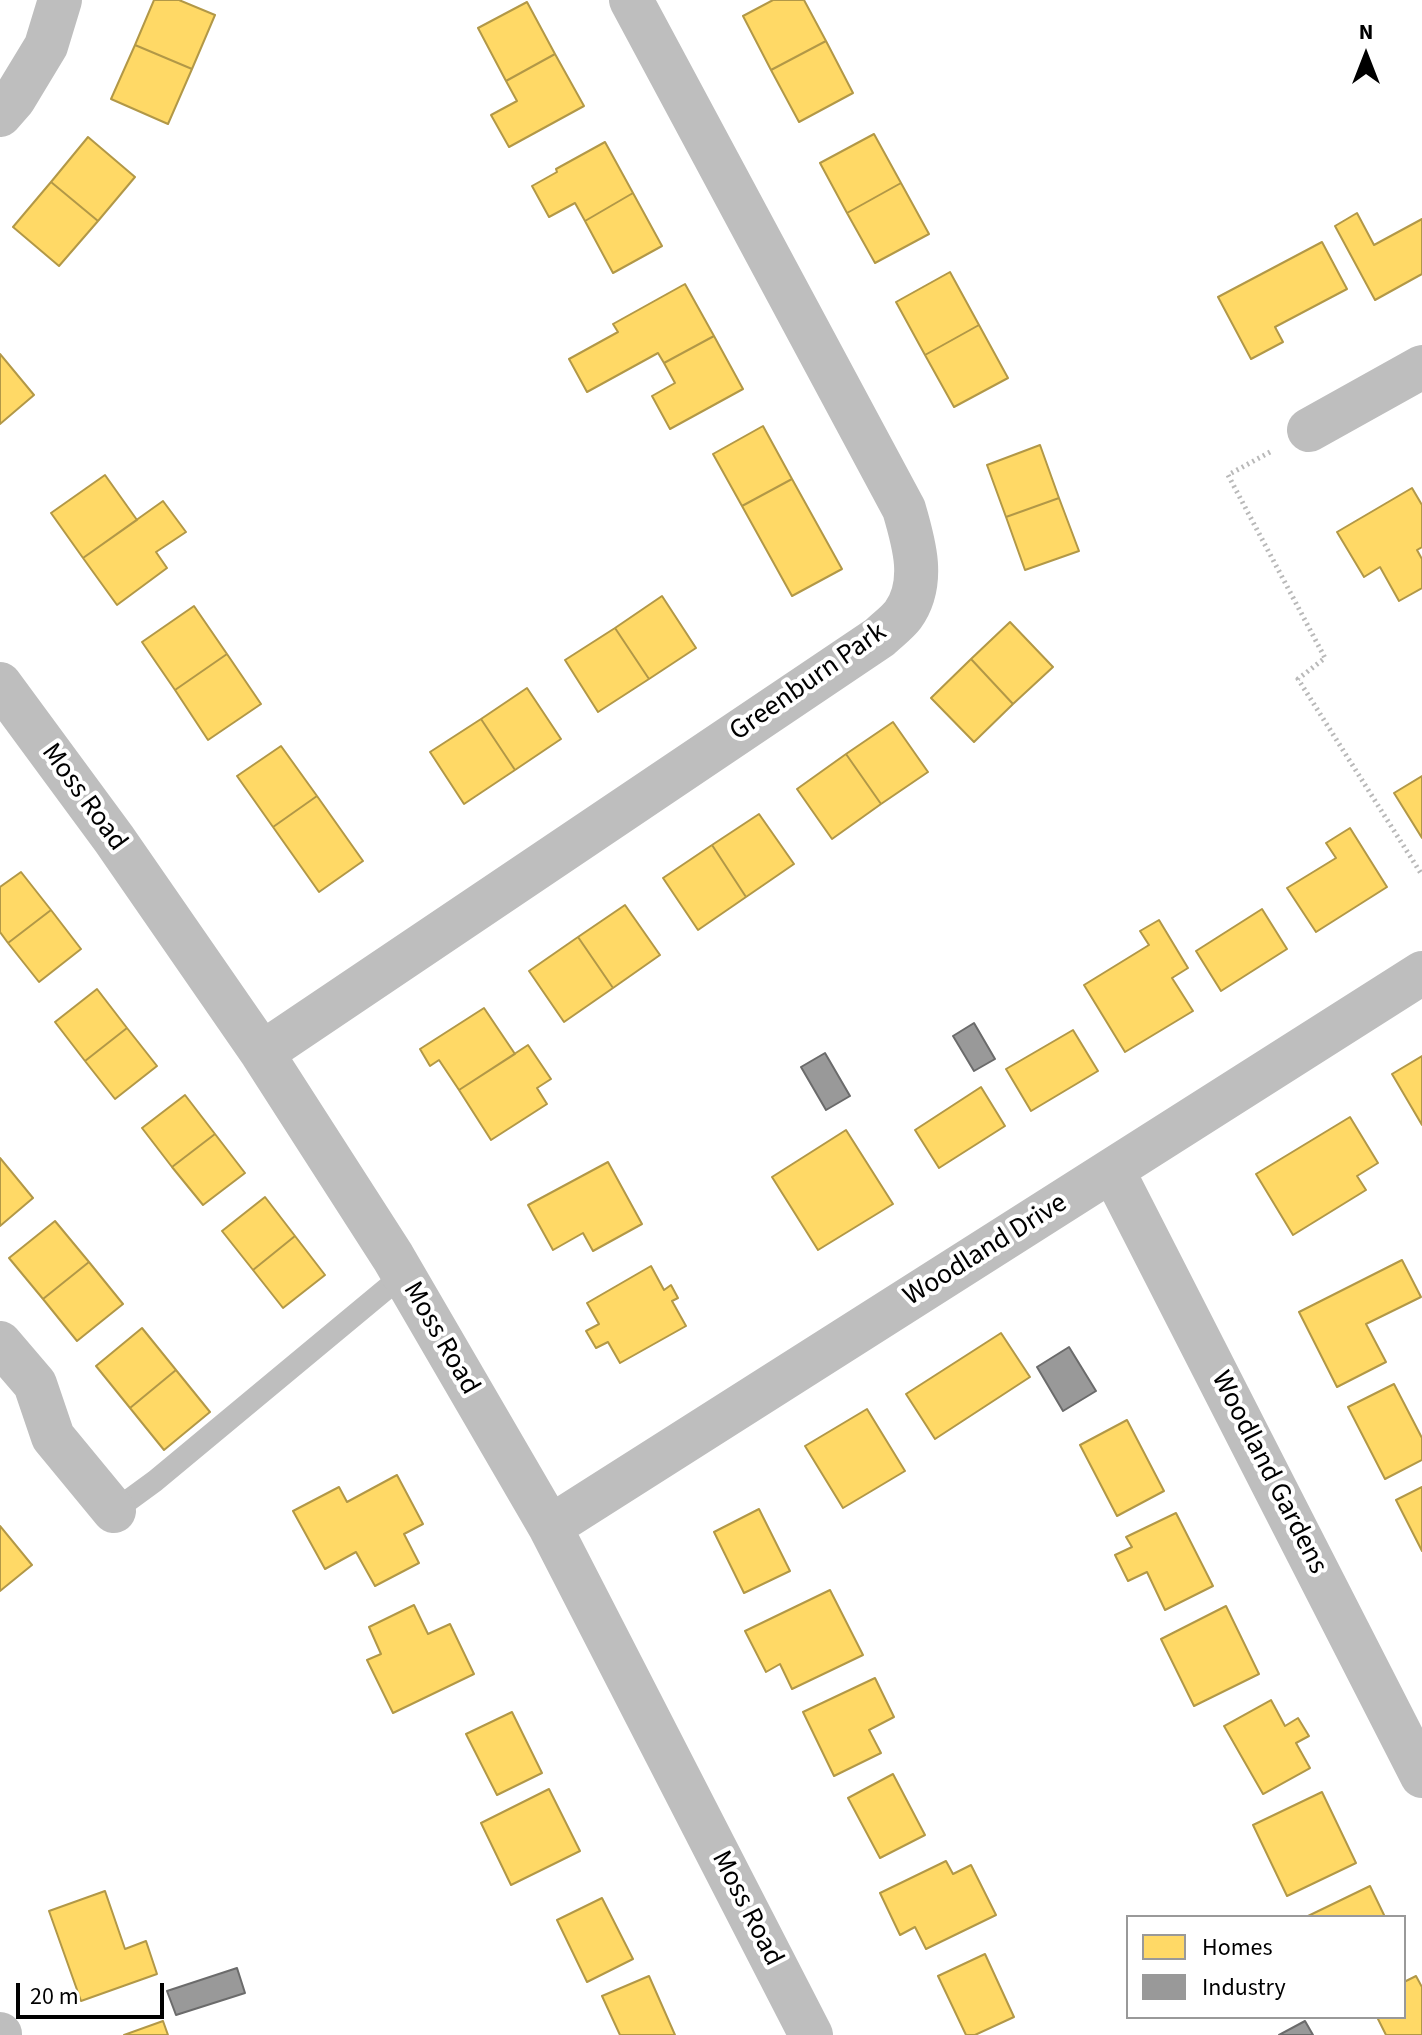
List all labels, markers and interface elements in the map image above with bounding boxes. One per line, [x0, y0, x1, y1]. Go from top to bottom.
north arrow [1326, 16, 1406, 96]
text: N [1359, 16, 1373, 48]
street label: Greenburn Park [724, 617, 894, 749]
street label: Moss Road [33, 738, 133, 858]
street label: Woodland Drive [898, 1187, 1074, 1315]
street label: Moss Road [394, 1277, 486, 1401]
street label: Woodland Gardens [1202, 1366, 1334, 1580]
street label: Moss Road [703, 1846, 789, 1972]
legend [1126, 1915, 1406, 2019]
text: Homes [1202, 1930, 1273, 1965]
scale bar [20, 1967, 168, 2017]
text: Industry [1202, 1970, 1286, 2005]
text: 20 m [30, 1979, 79, 2014]

